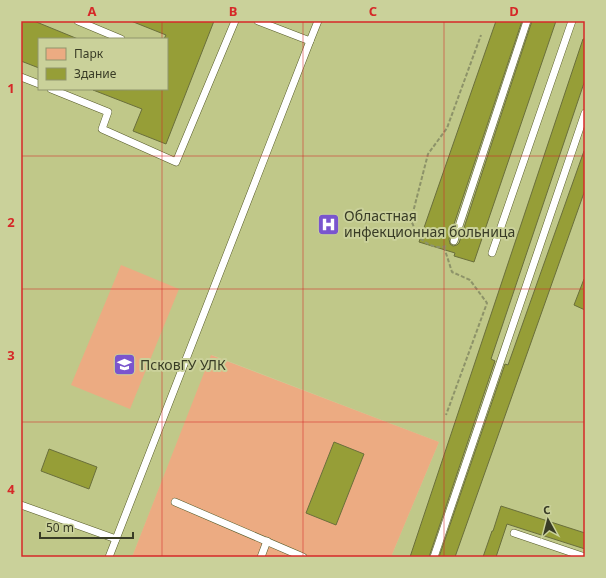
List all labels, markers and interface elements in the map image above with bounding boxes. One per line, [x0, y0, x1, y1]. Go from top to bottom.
text: A [88, 2, 97, 20]
text: B [229, 2, 237, 20]
text: C [369, 2, 377, 20]
text: D [509, 2, 519, 20]
legend [38, 38, 168, 90]
text: Парк [74, 45, 104, 62]
text: Здание [74, 65, 117, 82]
text: 1 [7, 79, 15, 97]
place label: Областная инфекционная больница [344, 206, 515, 241]
hospital icon: Областная инфекционная больница [315, 211, 341, 237]
text: 2 [7, 213, 15, 231]
text: 3 [7, 346, 15, 364]
school or university icon: ПсковГУ УЛК [112, 352, 138, 378]
place label: ПсковГУ УЛК [140, 355, 226, 374]
text: 4 [7, 480, 15, 498]
north arrow [528, 500, 568, 540]
text: С [542, 502, 551, 517]
scale bar [40, 514, 133, 540]
text: 50 m [46, 519, 74, 536]

